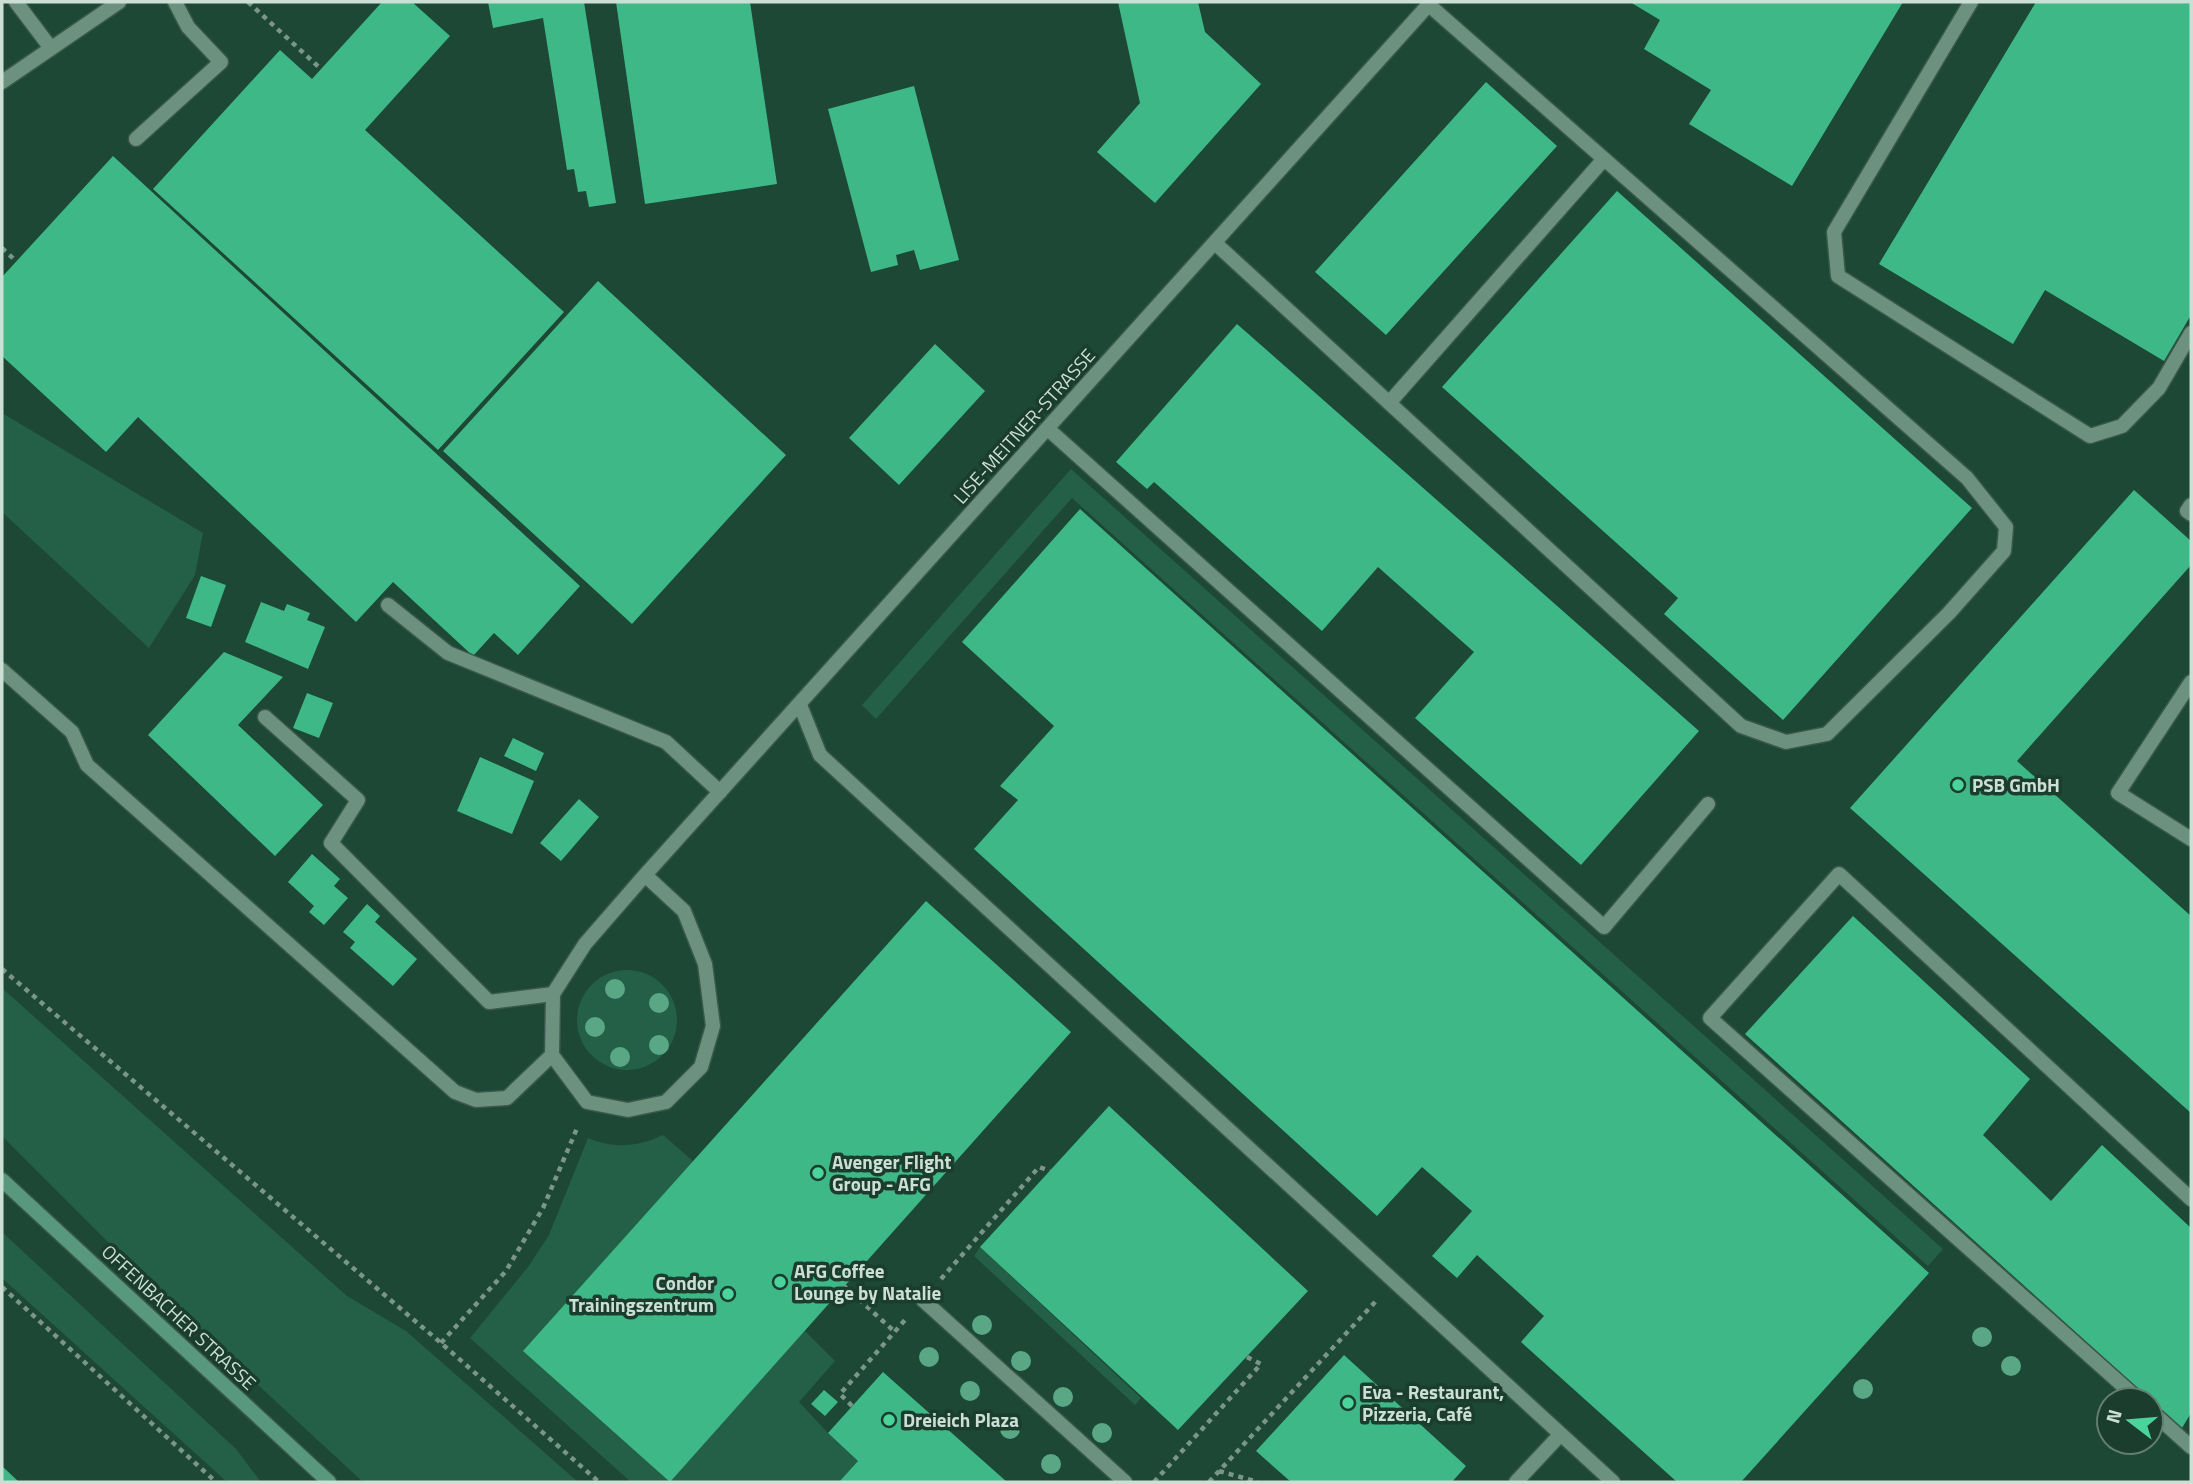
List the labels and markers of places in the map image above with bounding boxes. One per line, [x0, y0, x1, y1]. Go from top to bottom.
place label: PSB GmbH [1972, 770, 2060, 799]
marker: PSB GmbH [1950, 777, 1966, 793]
place label: Avenger Flight Group - AFG [832, 1147, 952, 1198]
marker: Avenger Flight Group - AFG [810, 1165, 826, 1181]
place label: AFG Coffee Lounge by Natalie [794, 1256, 942, 1307]
place label: Condor Trainingszentrum [569, 1268, 714, 1319]
marker: AFG Coffee Lounge by Natalie [772, 1274, 788, 1290]
marker: Condor Trainingszentrum [720, 1286, 736, 1302]
place label: Eva - Restaurant, Pizzeria, Café [1362, 1377, 1504, 1428]
marker: Eva - Restaurant, Pizzeria, Café [1340, 1395, 1356, 1411]
place label: Dreieich Plaza [903, 1405, 1019, 1434]
marker: Dreieich Plaza [881, 1412, 897, 1428]

